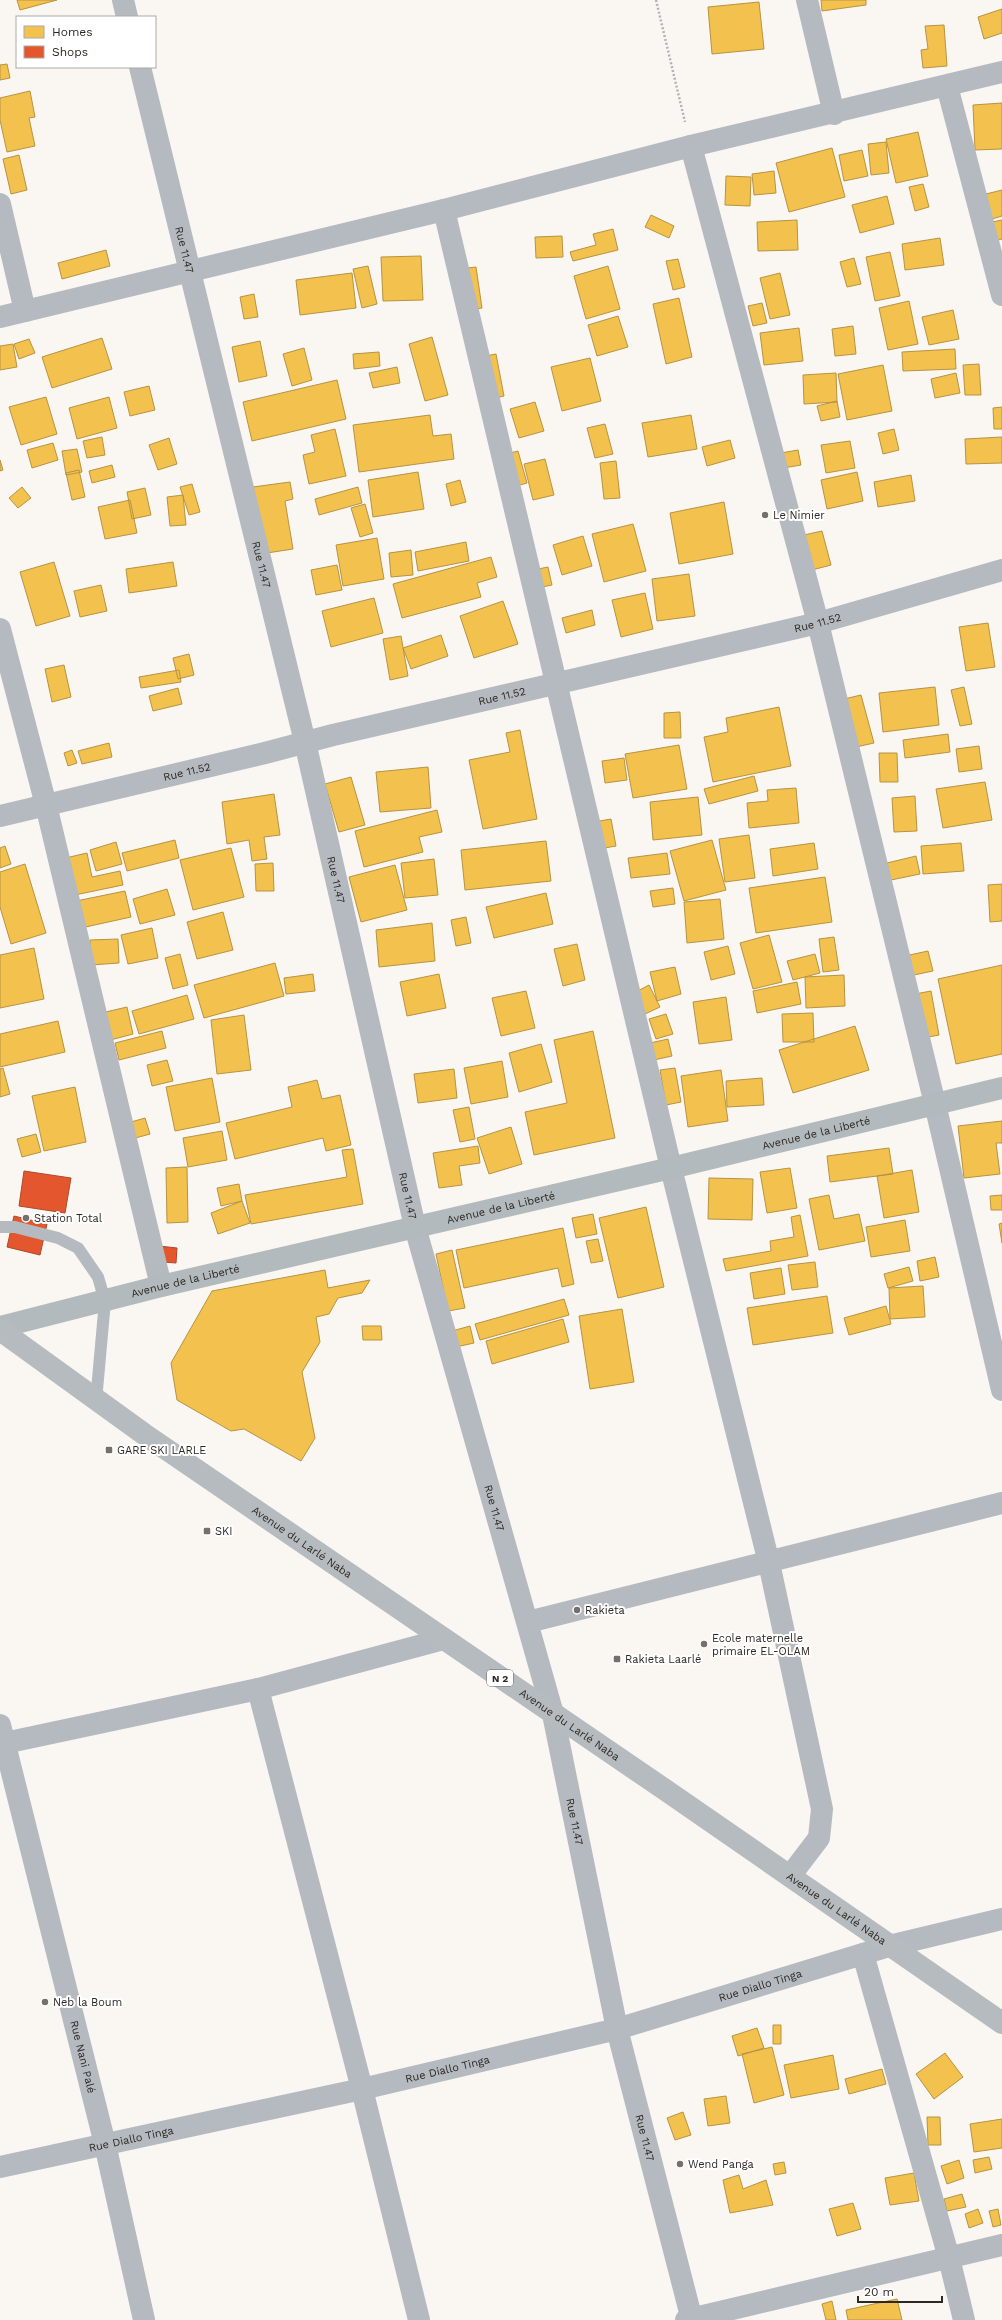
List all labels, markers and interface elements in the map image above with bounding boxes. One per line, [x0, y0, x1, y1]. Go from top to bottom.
legend [16, 16, 156, 68]
text: Homes [52, 25, 93, 39]
text: Shops [52, 45, 88, 59]
street label: Rue 11.47 [173, 225, 197, 274]
place label: Le Nimier [773, 509, 825, 522]
marker: Le Nimier [760, 510, 770, 520]
street label: Rue 11.47 [250, 540, 274, 589]
street label: Rue 11.52 [793, 610, 843, 635]
street label: Rue 11.52 [477, 684, 527, 708]
street label: Rue 11.52 [162, 760, 212, 783]
street label: Rue 11.47 [325, 855, 348, 904]
street label: Avenue de la Liberté [761, 1114, 872, 1152]
street label: Rue 11.47 [396, 1171, 419, 1220]
street label: Avenue de la Liberté [445, 1189, 556, 1226]
place label: Station Total [34, 1212, 103, 1225]
marker: Station Total [21, 1213, 31, 1223]
street label: Avenue de la Liberté [130, 1262, 241, 1300]
place label: GARE SKI LARLE [117, 1444, 206, 1457]
marker: GARE SKI LARLE [104, 1445, 114, 1455]
street label: Rue 11.47 [482, 1483, 507, 1532]
street label: Avenue du Larlé Naba [249, 1503, 355, 1581]
place label: SKI [215, 1525, 233, 1538]
marker: SKI [202, 1526, 212, 1536]
place label: Rakieta [585, 1604, 625, 1617]
marker: Rakieta [572, 1605, 582, 1615]
place label: Ecole maternelle primaire EL-OLAM [712, 1632, 810, 1658]
marker: Ecole maternelle primaire EL-OLAM [699, 1639, 709, 1649]
place label: Rakieta Laarlé [625, 1653, 701, 1666]
marker: Rakieta Laarlé [612, 1654, 622, 1664]
road number: N 2 [487, 1670, 513, 1686]
street label: Avenue du Larlé Naba [517, 1686, 622, 1763]
street label: Rue 11.47 [564, 1797, 586, 1846]
street label: Avenue du Larlé Naba [784, 1869, 889, 1947]
street label: Rue Diallo Tinga [717, 1966, 803, 2004]
place label: Neb la Boum [53, 1996, 122, 2009]
marker: Neb la Boum [40, 1997, 50, 2007]
street label: Rue Nani Palé [68, 2019, 99, 2094]
street label: Rue Diallo Tinga [404, 2053, 491, 2085]
street label: Rue 11.47 [633, 2113, 657, 2162]
street label: Rue Diallo Tinga [87, 2123, 175, 2154]
place label: Wend Panga [688, 2158, 754, 2171]
marker: Wend Panga [675, 2159, 685, 2169]
scale bar [858, 2278, 942, 2304]
text: 20 m [864, 2285, 894, 2299]

